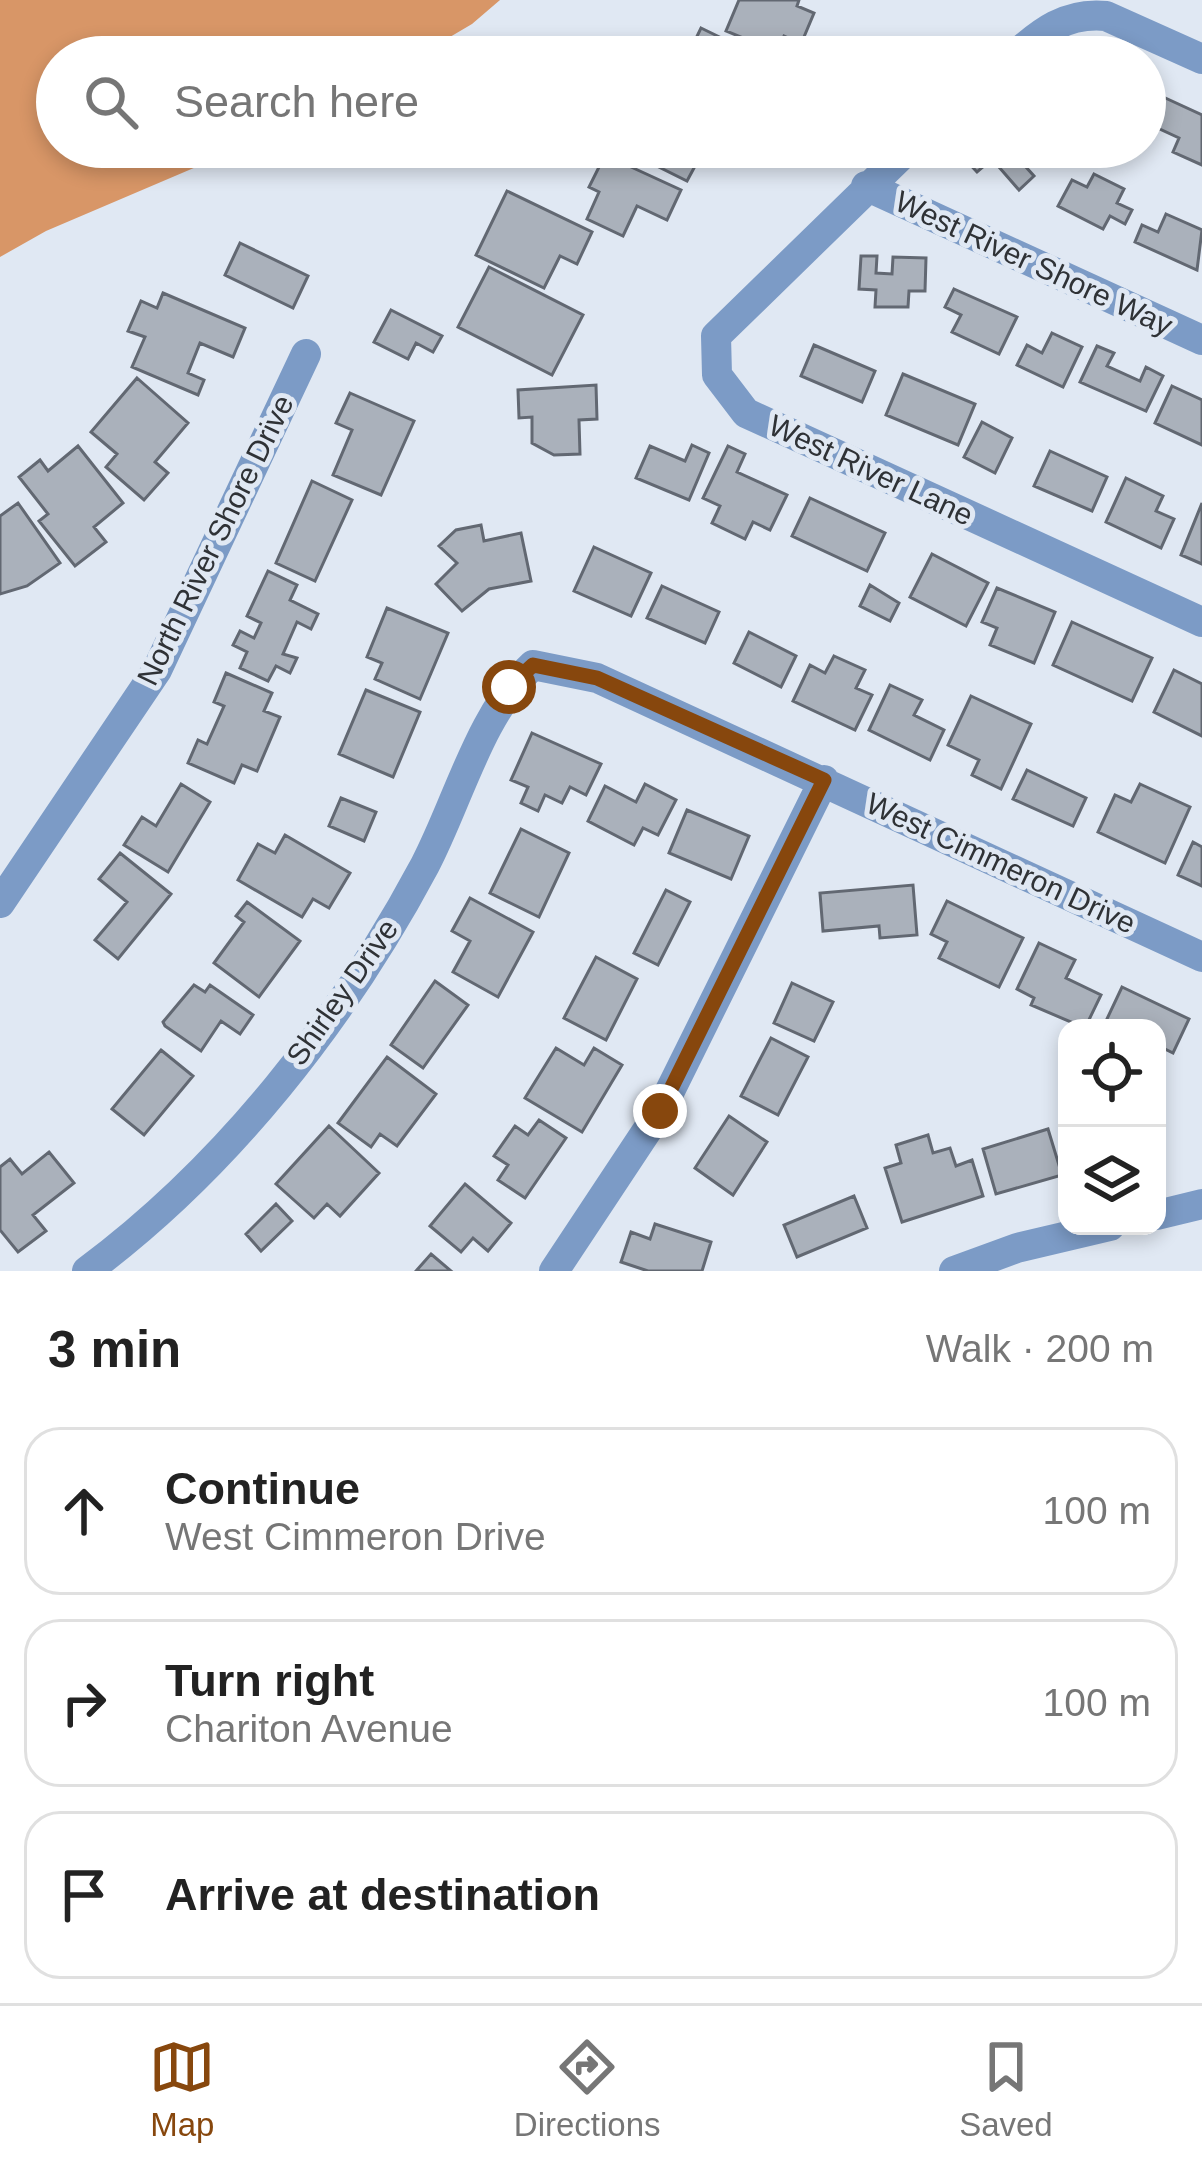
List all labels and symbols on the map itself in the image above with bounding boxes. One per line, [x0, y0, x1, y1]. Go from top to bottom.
street label: West River Shore Way [890, 184, 1178, 342]
street label: North River Shore Drive [130, 390, 300, 690]
street label: West River Lane [764, 408, 978, 532]
route start [482, 660, 536, 714]
street label: West Cimmeron Drive [861, 786, 1141, 940]
street label: Shirley Drive [280, 913, 404, 1071]
route end [633, 1084, 687, 1138]

